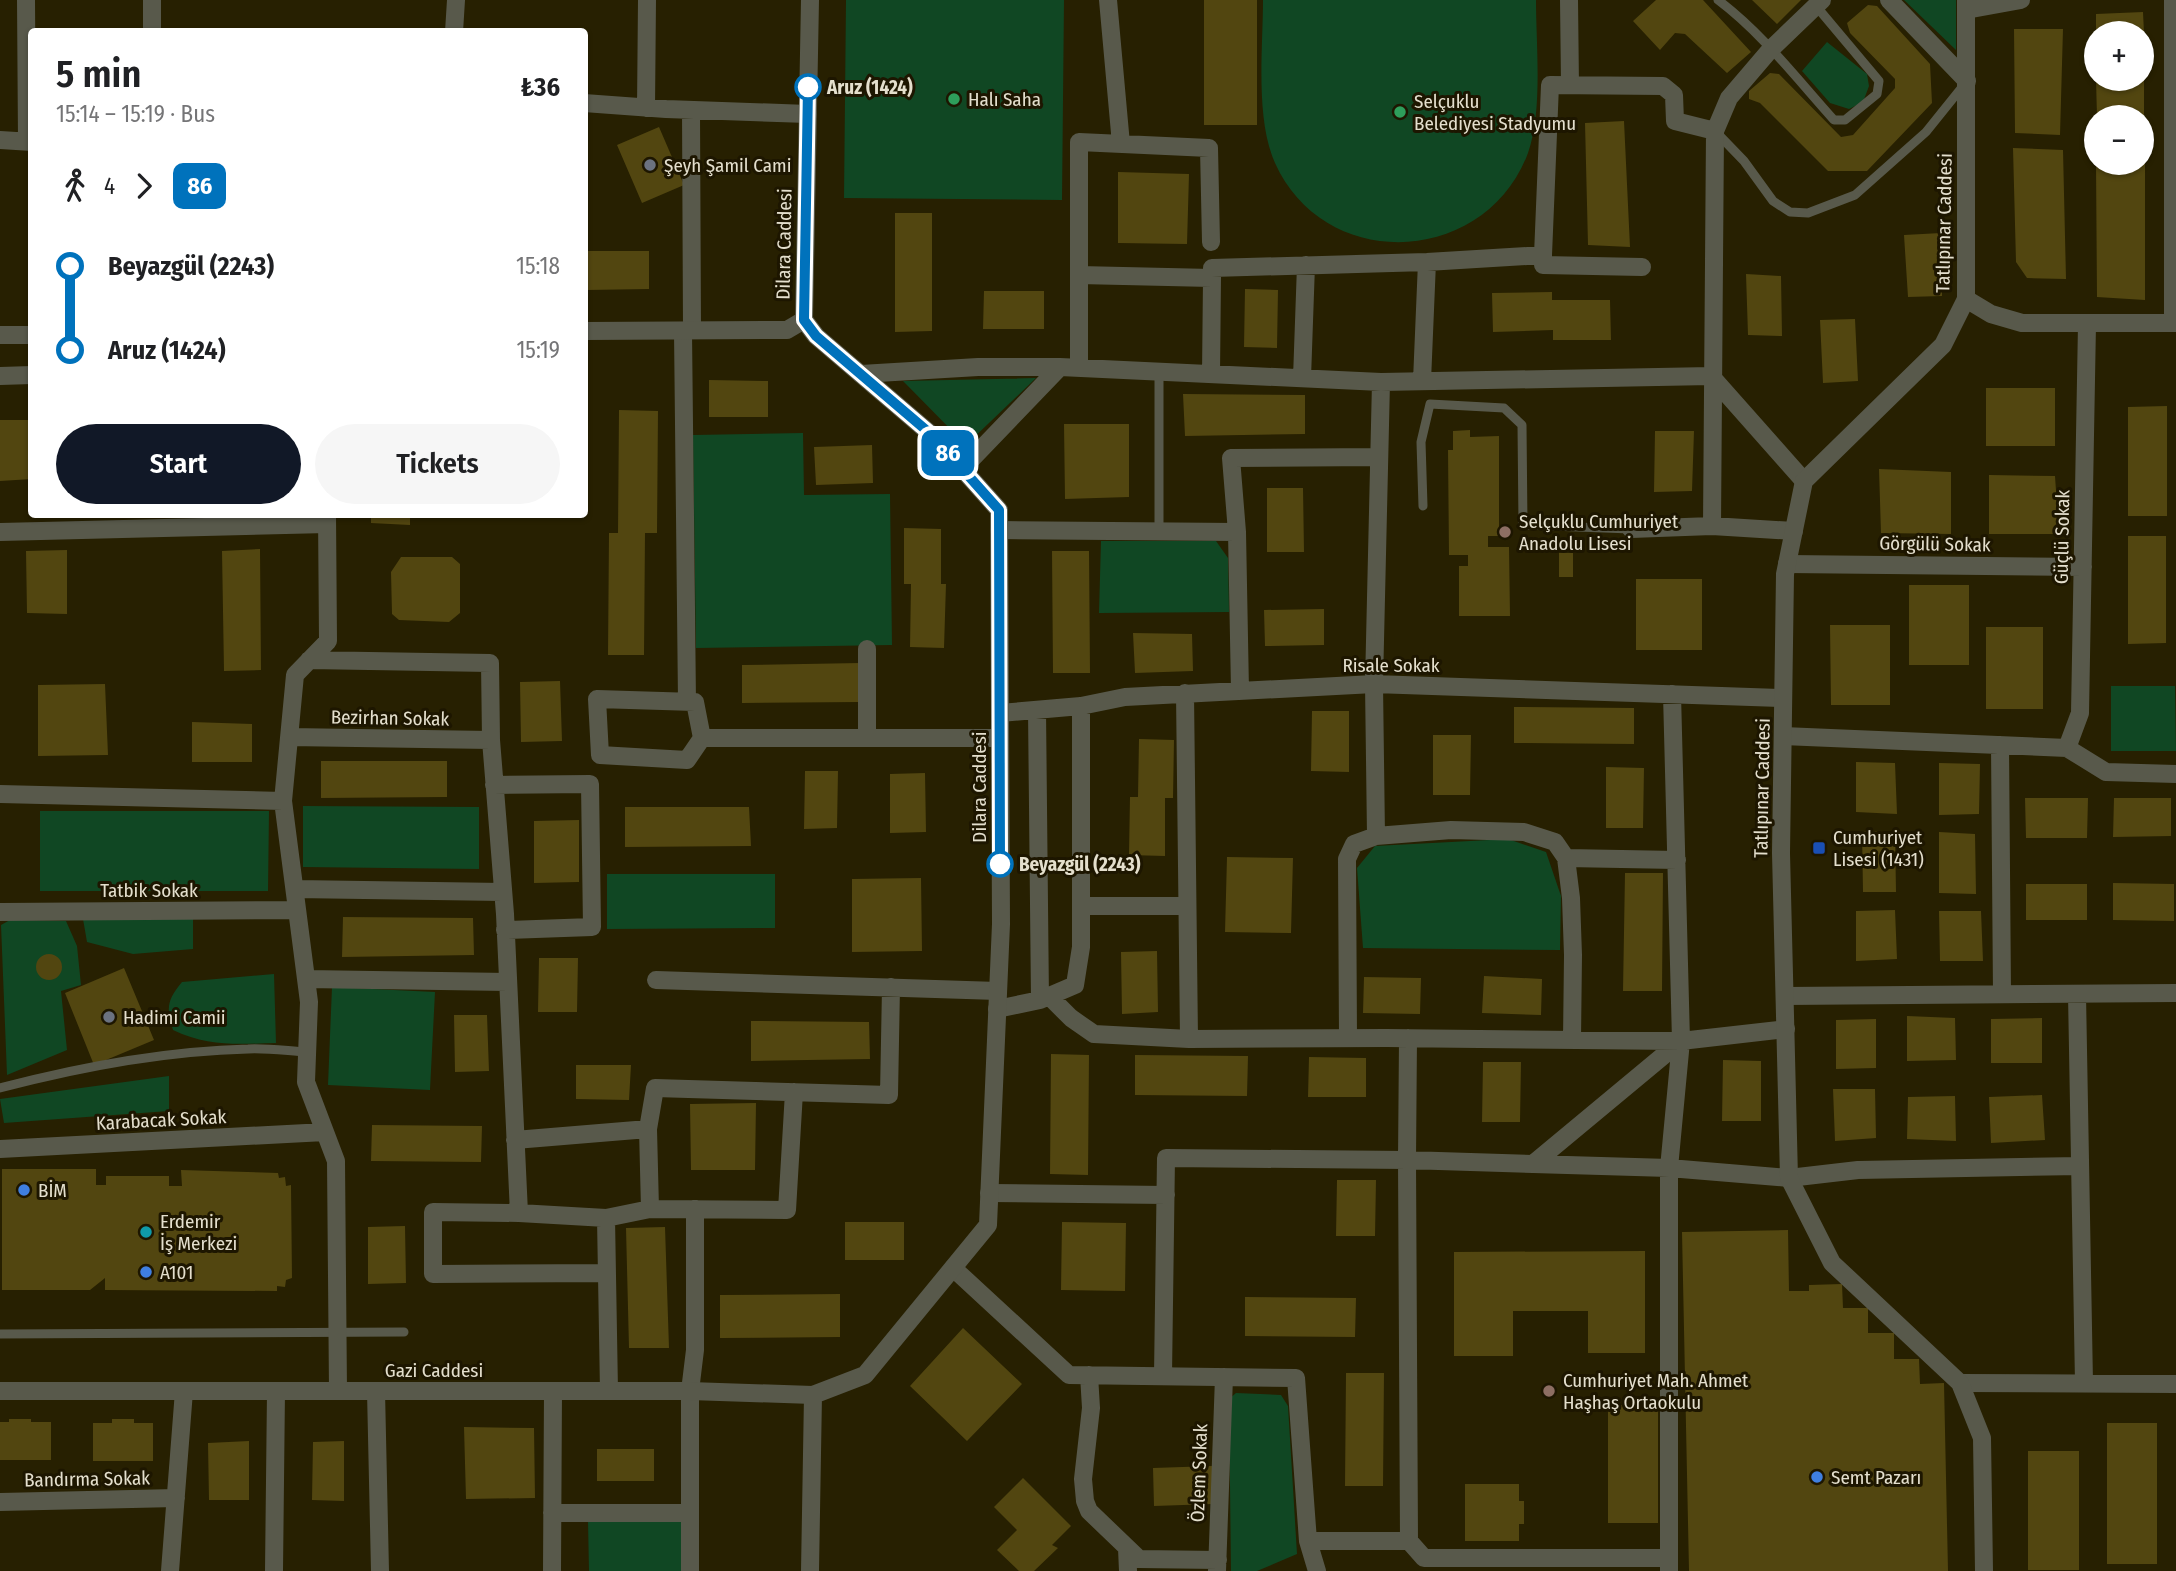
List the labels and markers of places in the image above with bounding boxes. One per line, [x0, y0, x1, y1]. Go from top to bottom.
marker: Aruz (1424) [795, 74, 821, 100]
place label: Aruz (1424) [826, 76, 913, 99]
place label: Halı Saha [968, 88, 1041, 111]
place label: Selçuklu Belediyesi Stadyumu [1414, 90, 1576, 135]
marker: Halı Saha [946, 91, 962, 107]
marker: Selçuklu Belediyesi Stadyumu [1392, 104, 1408, 120]
place label: Şeyh Şamil Cami [664, 154, 791, 177]
marker: Şeyh Şamil Cami [642, 157, 658, 173]
place label: Selçuklu Cumhuriyet Anadolu Lisesi [1519, 510, 1679, 555]
marker: Selçuklu Cumhuriyet Anadolu Lisesi [1497, 524, 1513, 540]
place label: Cumhuriyet Lisesi (1431) [1833, 826, 1924, 871]
marker: Cumhuriyet Lisesi (1431) [1811, 840, 1827, 856]
marker: Beyazgül (2243) [987, 851, 1013, 877]
place label: Beyazgül (2243) [1019, 853, 1141, 876]
place label: Hadimi Camii [123, 1006, 226, 1029]
marker: Hadimi Camii [101, 1009, 117, 1025]
place label: BİM [38, 1179, 67, 1202]
marker: BİM [16, 1182, 32, 1198]
place label: Erdemir İş Merkezi [160, 1210, 237, 1255]
marker: Erdemir İş Merkezi [138, 1224, 154, 1240]
place label: A101 [160, 1261, 193, 1284]
marker: A101 [138, 1264, 154, 1280]
place label: Cumhuriyet Mah. Ahmet Haşhaş Ortaokulu [1563, 1369, 1749, 1414]
marker: Cumhuriyet Mah. Ahmet Haşhaş Ortaokulu [1541, 1383, 1557, 1399]
place label: Semt Pazarı [1831, 1466, 1921, 1489]
marker: Semt Pazarı [1809, 1469, 1825, 1485]

